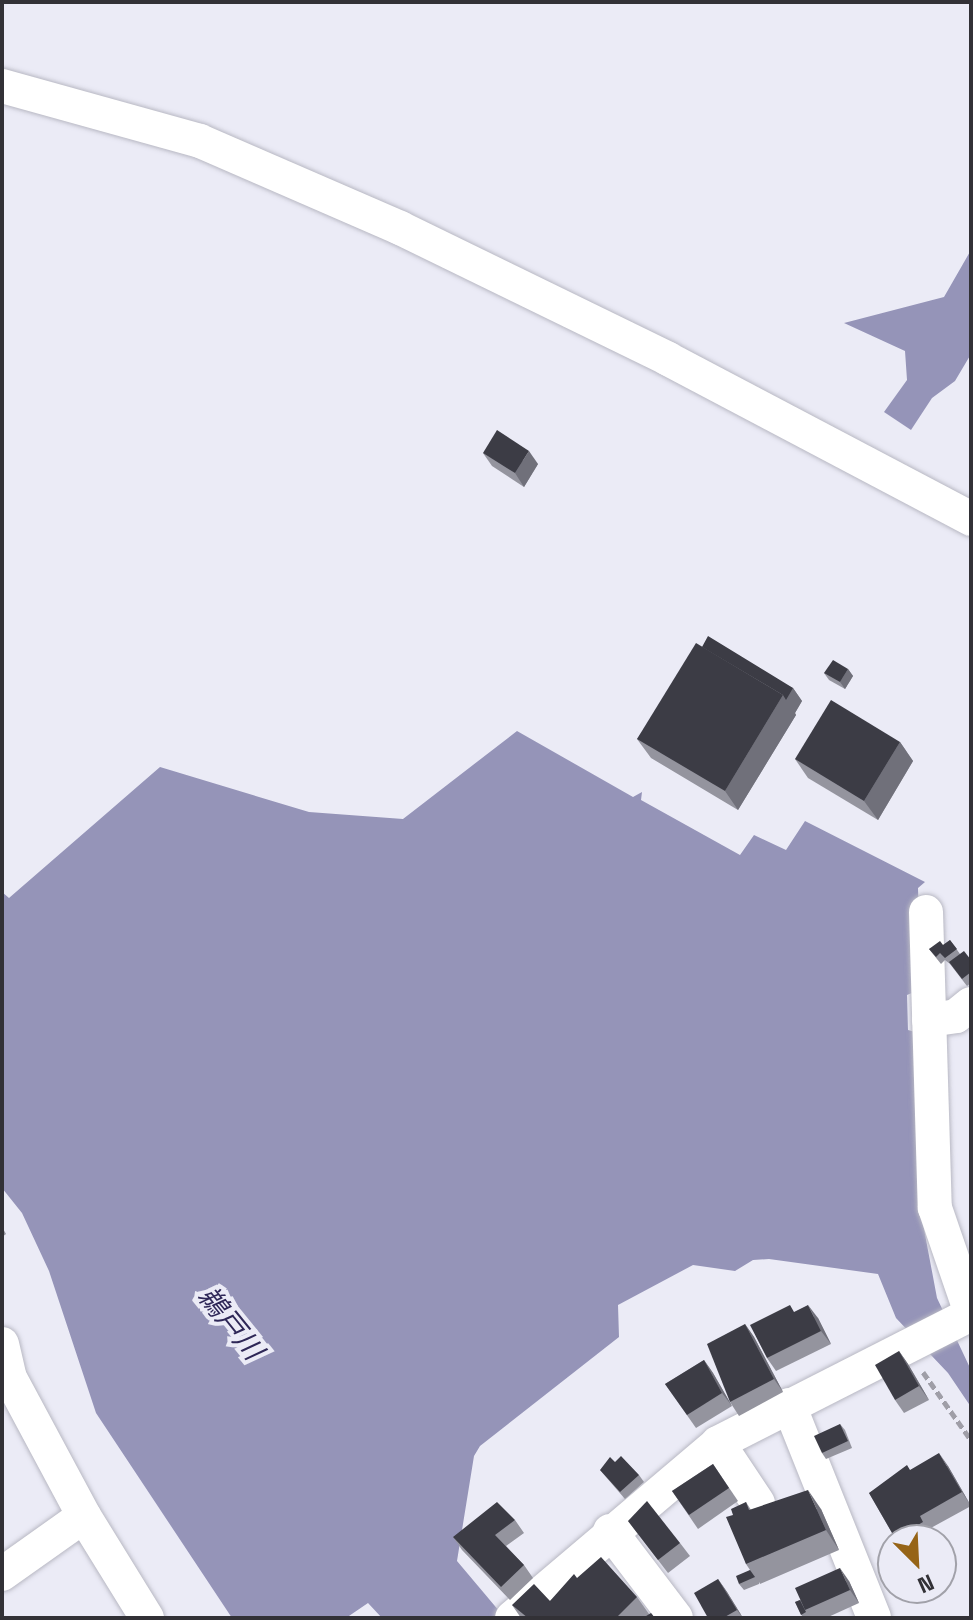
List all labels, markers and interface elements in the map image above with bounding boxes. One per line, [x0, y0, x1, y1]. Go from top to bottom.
water label: 鵜戸川 [192, 1280, 270, 1366]
north arrow [877, 1524, 957, 1604]
text: N [914, 1568, 938, 1600]

